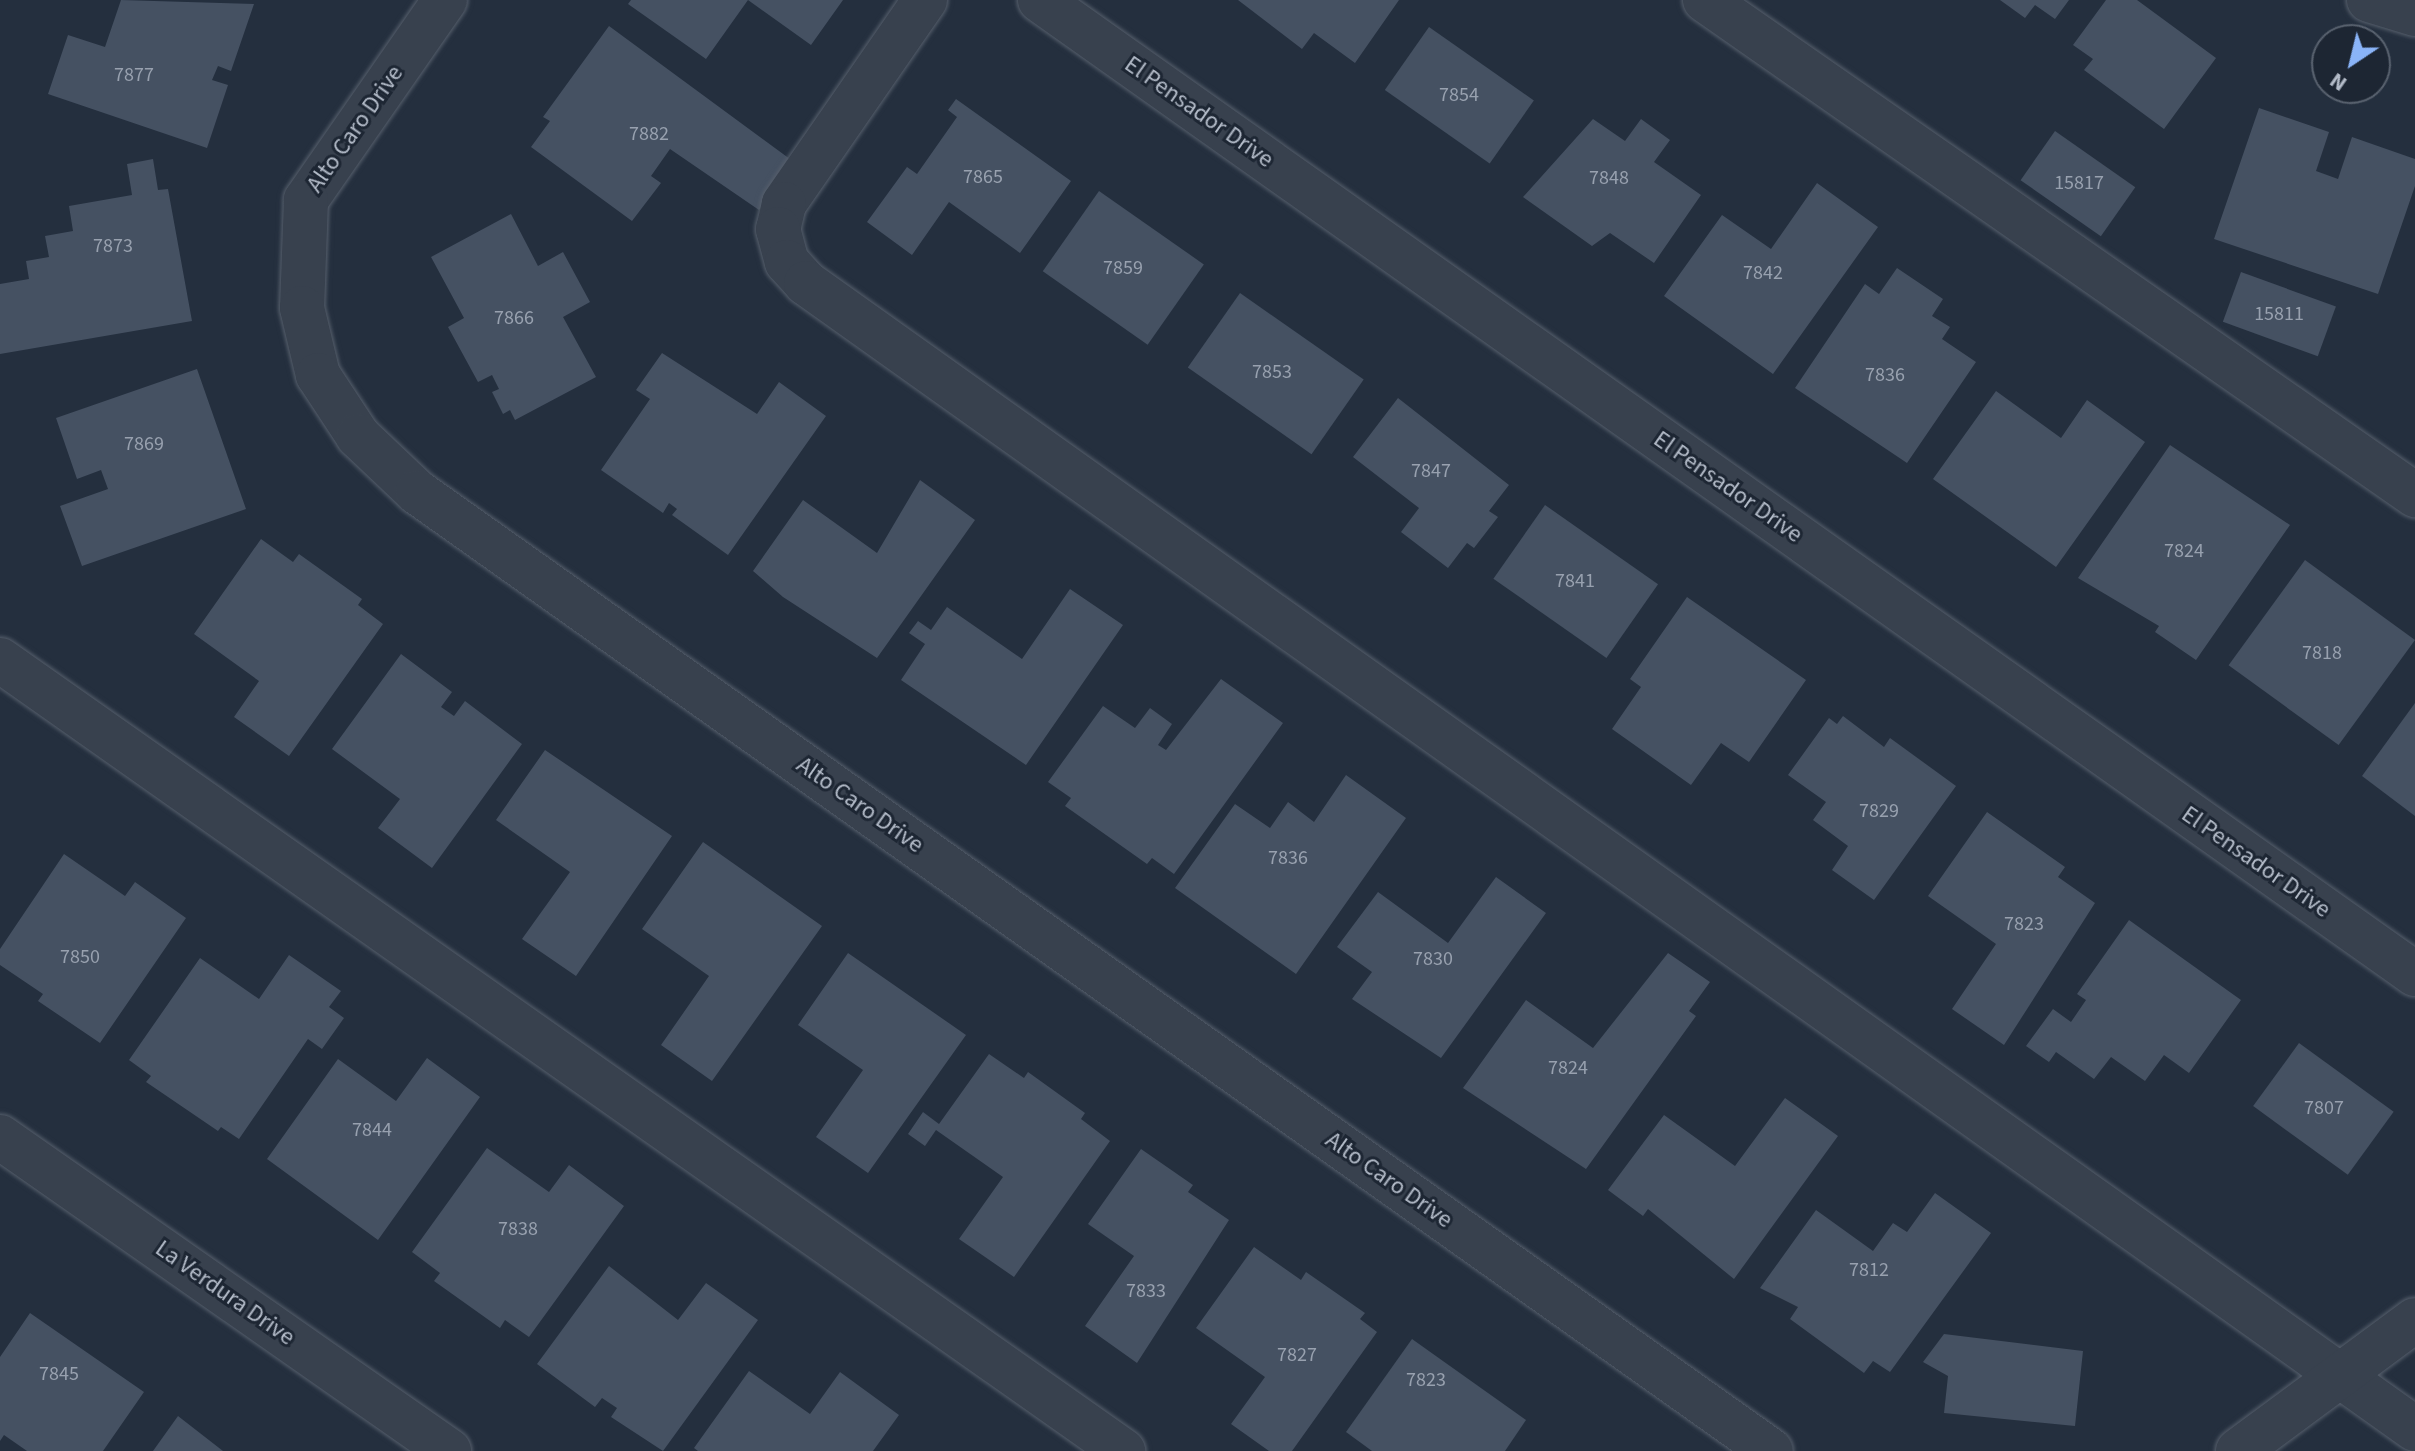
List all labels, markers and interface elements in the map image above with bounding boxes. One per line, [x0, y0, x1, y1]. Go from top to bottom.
north arrow [2311, 24, 2391, 104]
street label: El Pensador Drive [1119, 50, 1279, 174]
street label: Alto Caro Drive [301, 60, 409, 198]
house number: 7877 [114, 63, 154, 87]
text: N [2323, 65, 2354, 99]
house number: 7854 [1439, 83, 1479, 107]
house number: 7882 [629, 122, 669, 146]
house number: 7865 [963, 165, 1003, 189]
house number: 7848 [1589, 166, 1629, 190]
house number: 15817 [2054, 171, 2104, 195]
house number: 7873 [93, 234, 133, 258]
house number: 7859 [1103, 256, 1143, 280]
house number: 7842 [1743, 261, 1783, 285]
house number: 15811 [2254, 302, 2304, 326]
house number: 7866 [494, 306, 534, 330]
house number: 7853 [1252, 360, 1292, 384]
house number: 7836 [1865, 363, 1905, 387]
street label: El Pensador Drive [1648, 425, 1808, 549]
house number: 7869 [124, 432, 164, 456]
house number: 7847 [1411, 459, 1451, 483]
house number: 7824 [2164, 539, 2204, 563]
house number: 7841 [1555, 569, 1595, 593]
house number: 7818 [2302, 641, 2342, 665]
street label: Alto Caro Drive [791, 751, 929, 859]
house number: 7829 [1859, 799, 1899, 823]
street label: El Pensador Drive [2176, 800, 2336, 924]
house number: 7836 [1268, 846, 1308, 870]
house number: 7823 [2004, 912, 2044, 936]
house number: 7850 [60, 945, 100, 969]
house number: 7830 [1413, 947, 1453, 971]
house number: 7824 [1548, 1056, 1588, 1080]
house number: 7807 [2304, 1096, 2344, 1120]
house number: 7844 [352, 1118, 392, 1142]
street label: Alto Caro Drive [1320, 1126, 1458, 1234]
house number: 7838 [498, 1217, 538, 1241]
street label: La Verdura Drive [150, 1234, 300, 1352]
house number: 7812 [1849, 1258, 1889, 1282]
house number: 7833 [1126, 1279, 1166, 1303]
house number: 7827 [1277, 1343, 1317, 1367]
house number: 7845 [39, 1362, 79, 1386]
house number: 7823 [1406, 1368, 1446, 1392]

